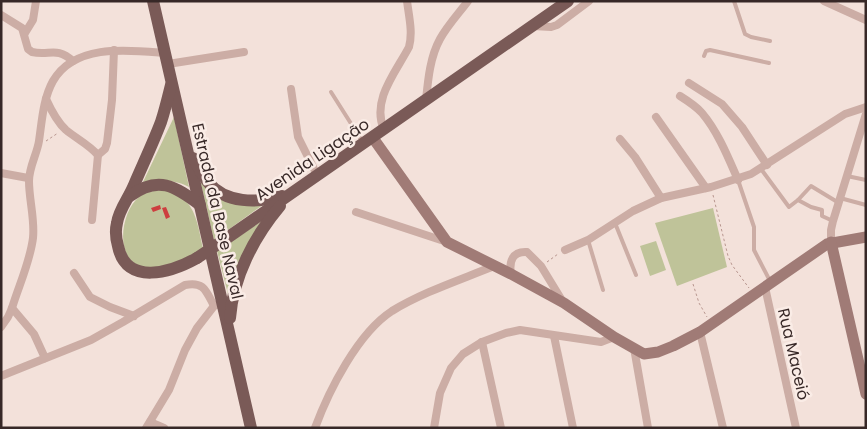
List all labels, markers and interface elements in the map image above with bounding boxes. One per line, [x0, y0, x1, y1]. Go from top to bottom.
street label: Avenida Ligação [251, 113, 374, 206]
street label: Estrada da Base Naval [186, 121, 249, 301]
street label: Rua Maceió [772, 306, 815, 402]

